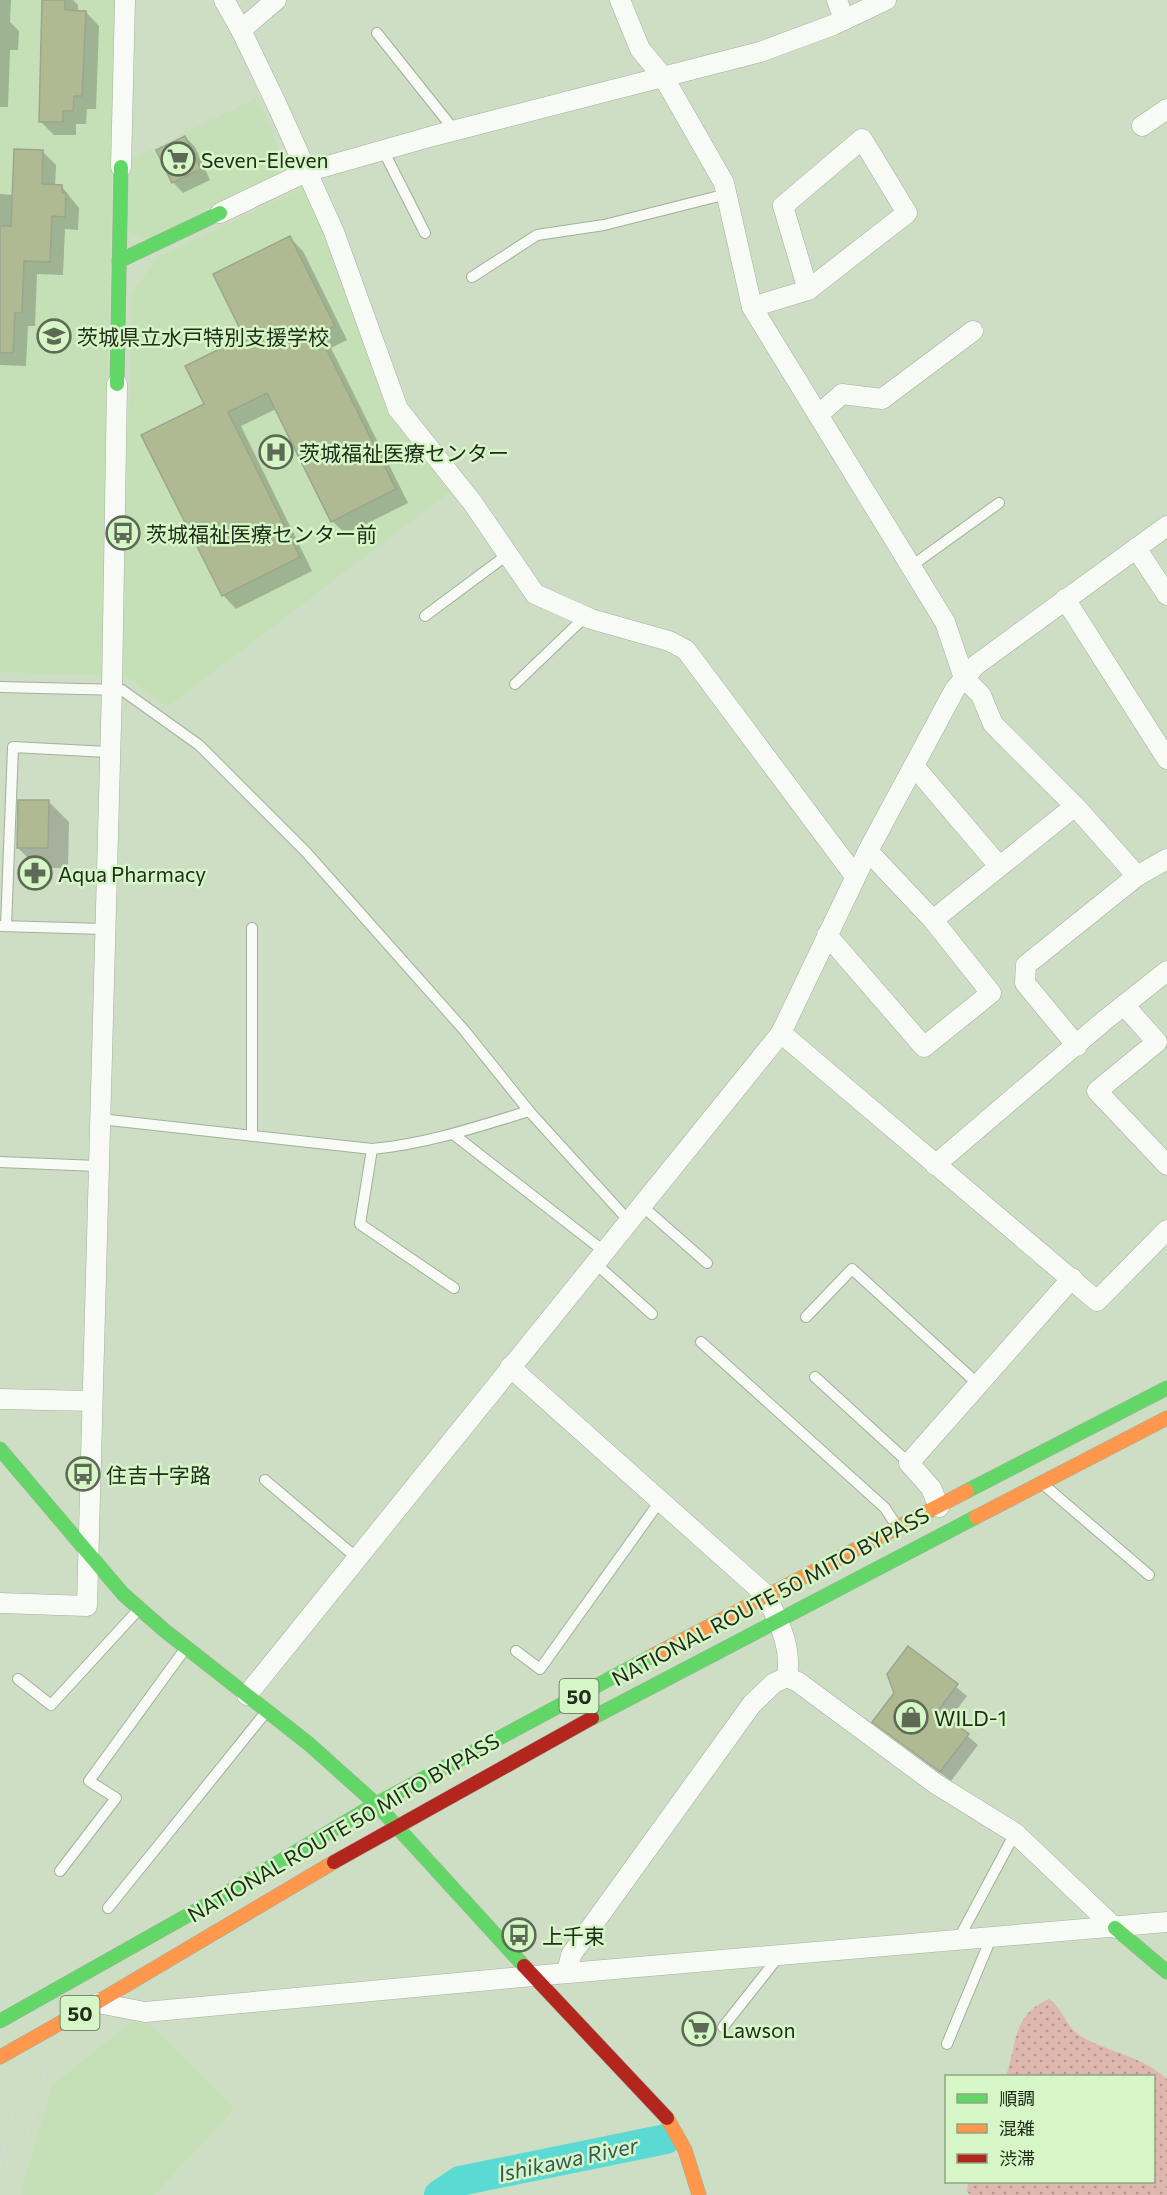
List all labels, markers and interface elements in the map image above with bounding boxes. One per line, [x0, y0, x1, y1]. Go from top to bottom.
supermarket icon: Seven-Eleven [160, 141, 196, 177]
place label: Seven-Eleven [201, 147, 329, 172]
school or university icon: 茨城県立水戸特別支援学校 [36, 318, 72, 354]
place label: 茨城県立水戸特別支援学校 [77, 324, 329, 349]
hospital icon: 茨城福祉医療センター [258, 434, 294, 470]
place label: 茨城福祉医療センター [299, 440, 509, 465]
bus stop icon: 茨城福祉医療センター前 [105, 515, 141, 551]
place label: 茨城福祉医療センター前 [146, 521, 377, 546]
pharmacy icon: Aqua Pharmacy [17, 855, 53, 891]
place label: Aqua Pharmacy [58, 861, 206, 886]
bus stop icon: 住吉十字路 [65, 1456, 101, 1492]
place label: 住吉十字路 [106, 1462, 211, 1487]
street label: NATIONAL ROUTE 50 MITO BYPASS [607, 1502, 933, 1690]
road number: 50 [560, 1679, 598, 1713]
shop icon: WILD-1 [893, 1699, 929, 1735]
place label: WILD-1 [934, 1705, 1007, 1730]
street label: NATIONAL ROUTE 50 MITO BYPASS [183, 1727, 503, 1927]
bus stop icon: 上千束 [501, 1917, 537, 1953]
place label: 上千束 [542, 1923, 605, 1948]
road number: 50 [60, 1996, 100, 2030]
supermarket icon: Lawson [681, 2011, 717, 2047]
place label: Lawson [722, 2017, 796, 2042]
legend [945, 2075, 1155, 2183]
text: 順調 [999, 2087, 1035, 2109]
text: 混雑 [999, 2117, 1035, 2139]
water label: Ishikawa River [496, 2131, 642, 2187]
text: 渋滞 [999, 2147, 1035, 2169]

